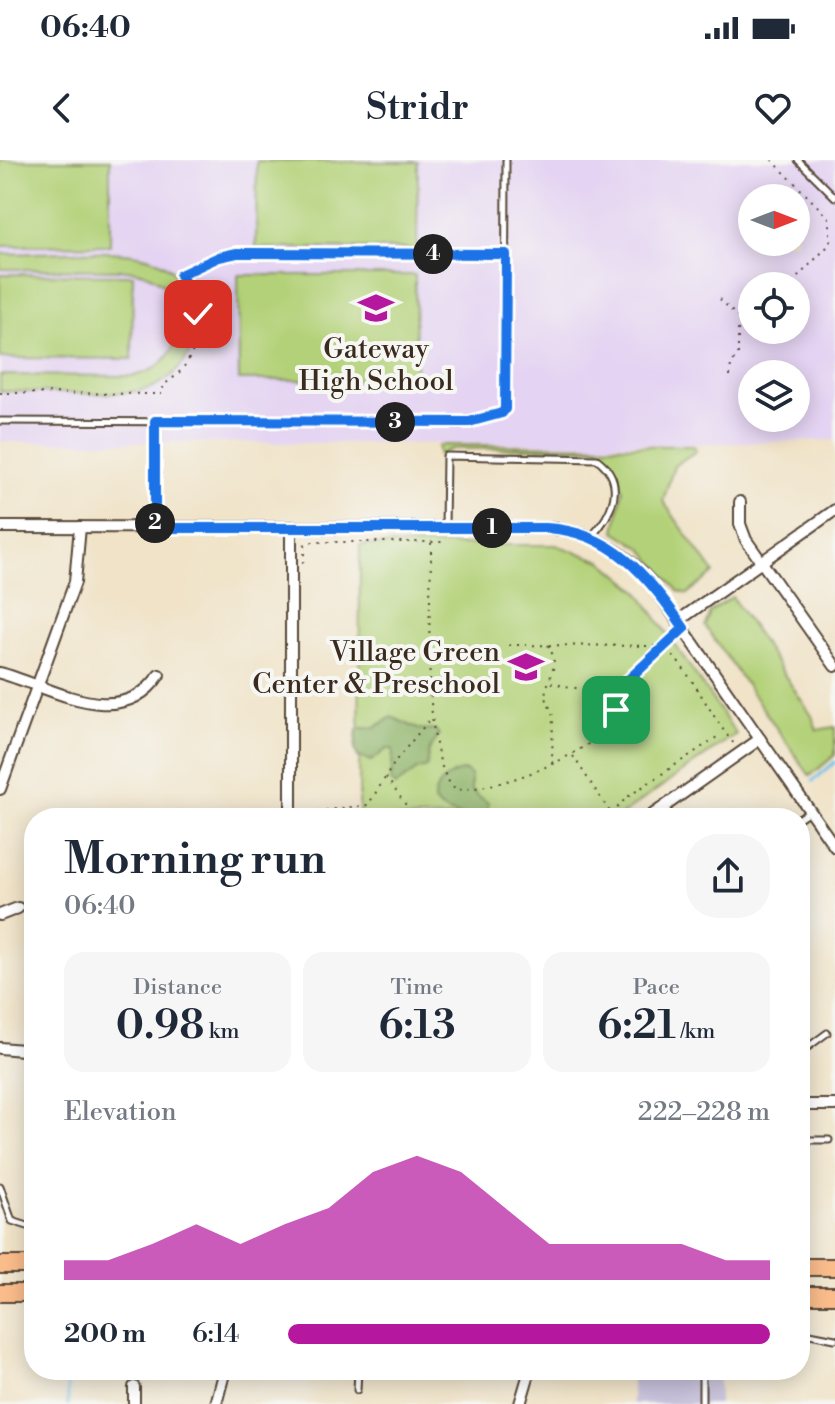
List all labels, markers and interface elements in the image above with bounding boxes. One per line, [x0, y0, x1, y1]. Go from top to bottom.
text: 06:40 [40, 9, 131, 47]
icon: back [40, 86, 84, 130]
text: Stridr [366, 86, 469, 131]
icon: heart [751, 86, 795, 130]
north arrow [738, 184, 810, 256]
map controls [738, 184, 810, 432]
pin: 4 [413, 234, 453, 274]
text: 4 [426, 240, 440, 267]
button: locate [738, 272, 810, 344]
pin [164, 280, 232, 348]
school or university icon: Gateway High School [357, 289, 395, 327]
icon: check [176, 292, 220, 336]
place label: Gateway High School [298, 332, 454, 399]
button: layers [738, 360, 810, 432]
pin: 3 [375, 402, 415, 442]
text: 3 [388, 408, 402, 435]
pin: 2 [135, 503, 175, 543]
pin: 1 [472, 508, 512, 548]
text: 2 [148, 509, 162, 536]
text: 1 [487, 514, 497, 541]
place label: Village Green Center & Preschool [252, 635, 500, 702]
school or university icon: Village Green Center & Preschool [507, 648, 545, 686]
pin [582, 676, 650, 744]
icon: arrive [594, 688, 638, 732]
text: Morning run [64, 832, 326, 887]
button: share [686, 834, 770, 918]
text: 06:40 [64, 890, 136, 922]
text: Distance [133, 974, 222, 1001]
text: Time [391, 974, 443, 1001]
text: Pace [633, 974, 680, 1001]
text: 0.98 [116, 1001, 204, 1051]
text: 6:13 [378, 1001, 456, 1051]
text: 6:21 [597, 1001, 676, 1051]
text: km [204, 1018, 240, 1045]
text: /km [676, 1018, 715, 1045]
text: Elevation [64, 1096, 177, 1128]
text: 222–228 m [638, 1096, 770, 1128]
text: 200 m [64, 1318, 146, 1350]
text: 6:14 [192, 1318, 239, 1350]

